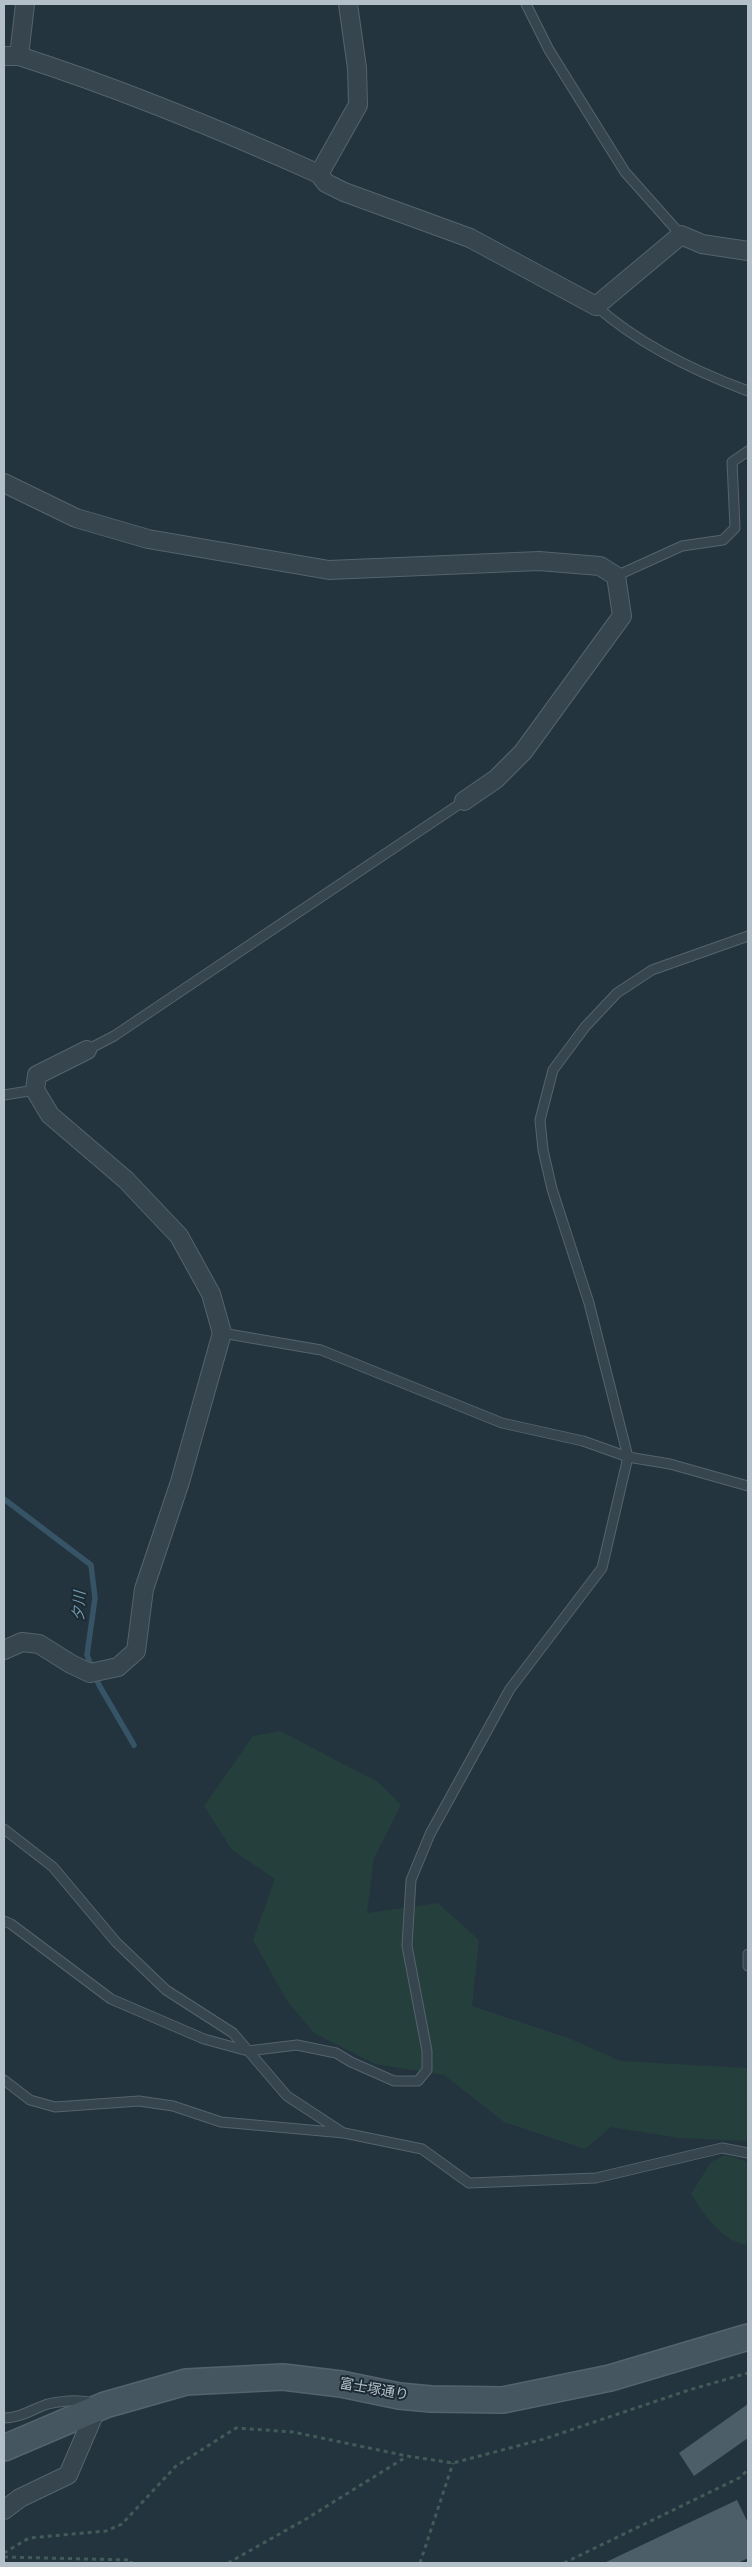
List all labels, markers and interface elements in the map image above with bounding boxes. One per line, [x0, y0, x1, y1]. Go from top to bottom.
water label: 夕川 [70, 1591, 90, 1621]
street label: 富士塚通り [338, 2376, 410, 2404]

